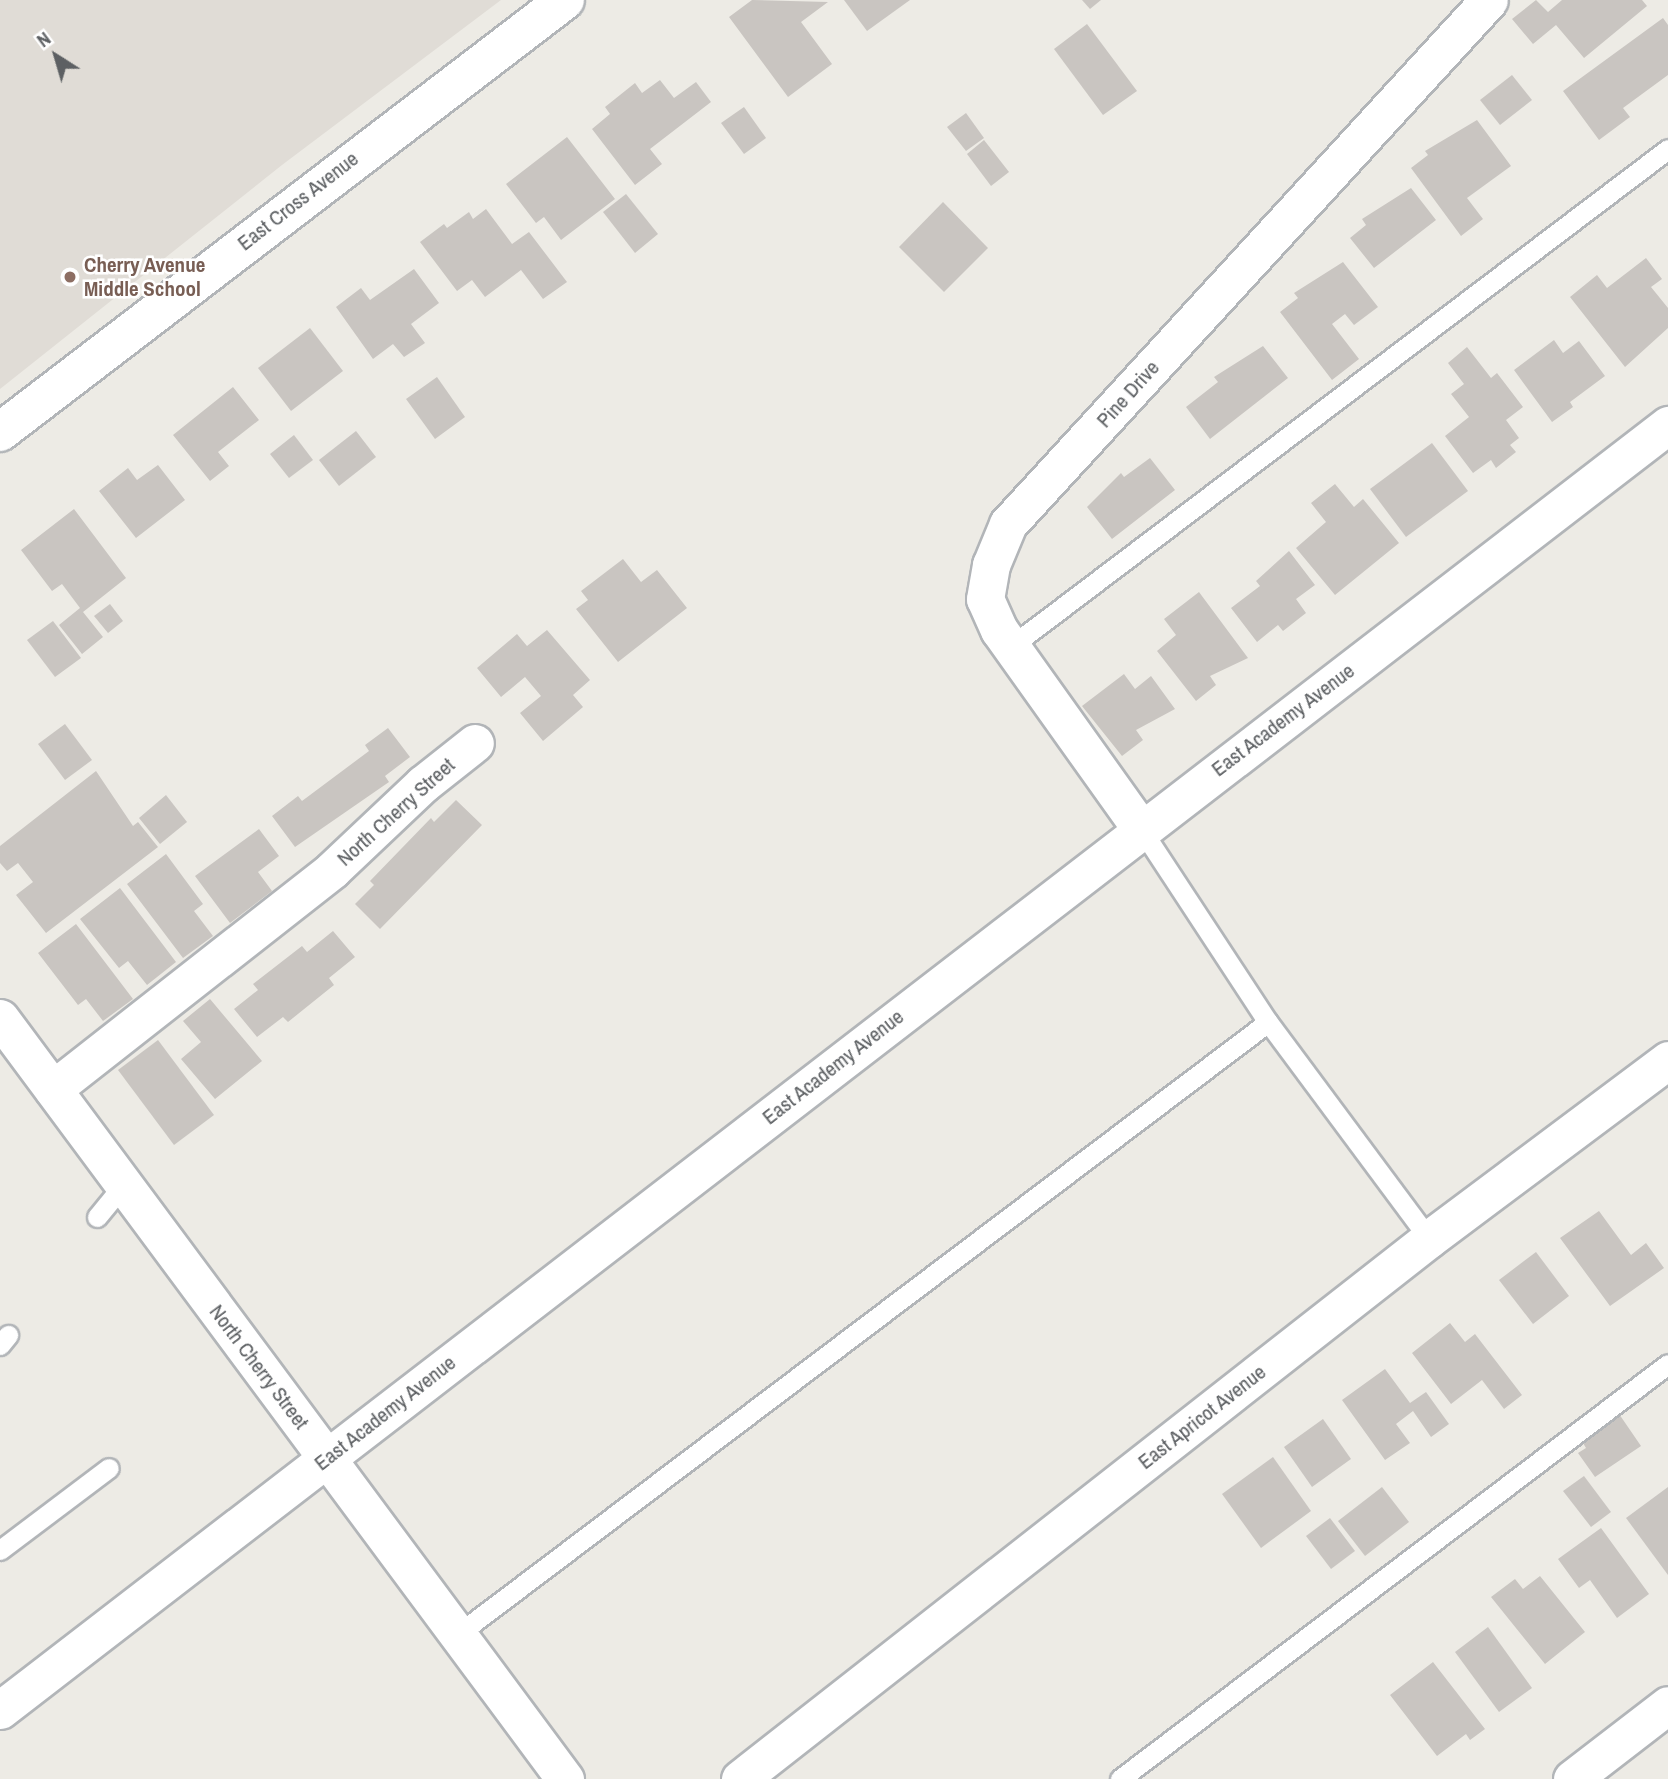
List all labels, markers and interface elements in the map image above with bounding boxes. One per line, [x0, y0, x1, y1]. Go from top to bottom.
north arrow [21, 21, 91, 91]
text: N [31, 25, 56, 53]
street label: East Cross Avenue [232, 146, 364, 256]
place label: Cherry Avenue Middle School [84, 252, 206, 302]
marker: Cherry Avenue Middle School [62, 269, 78, 285]
street label: Pine Drive [1091, 355, 1165, 433]
street label: East Academy Avenue [1206, 658, 1360, 782]
street label: North Cherry Street [332, 753, 460, 871]
street label: East Academy Avenue [757, 1004, 909, 1130]
street label: North Cherry Street [204, 1300, 314, 1434]
street label: East Academy Avenue [309, 1350, 461, 1476]
street label: East Apricot Avenue [1133, 1359, 1271, 1475]

